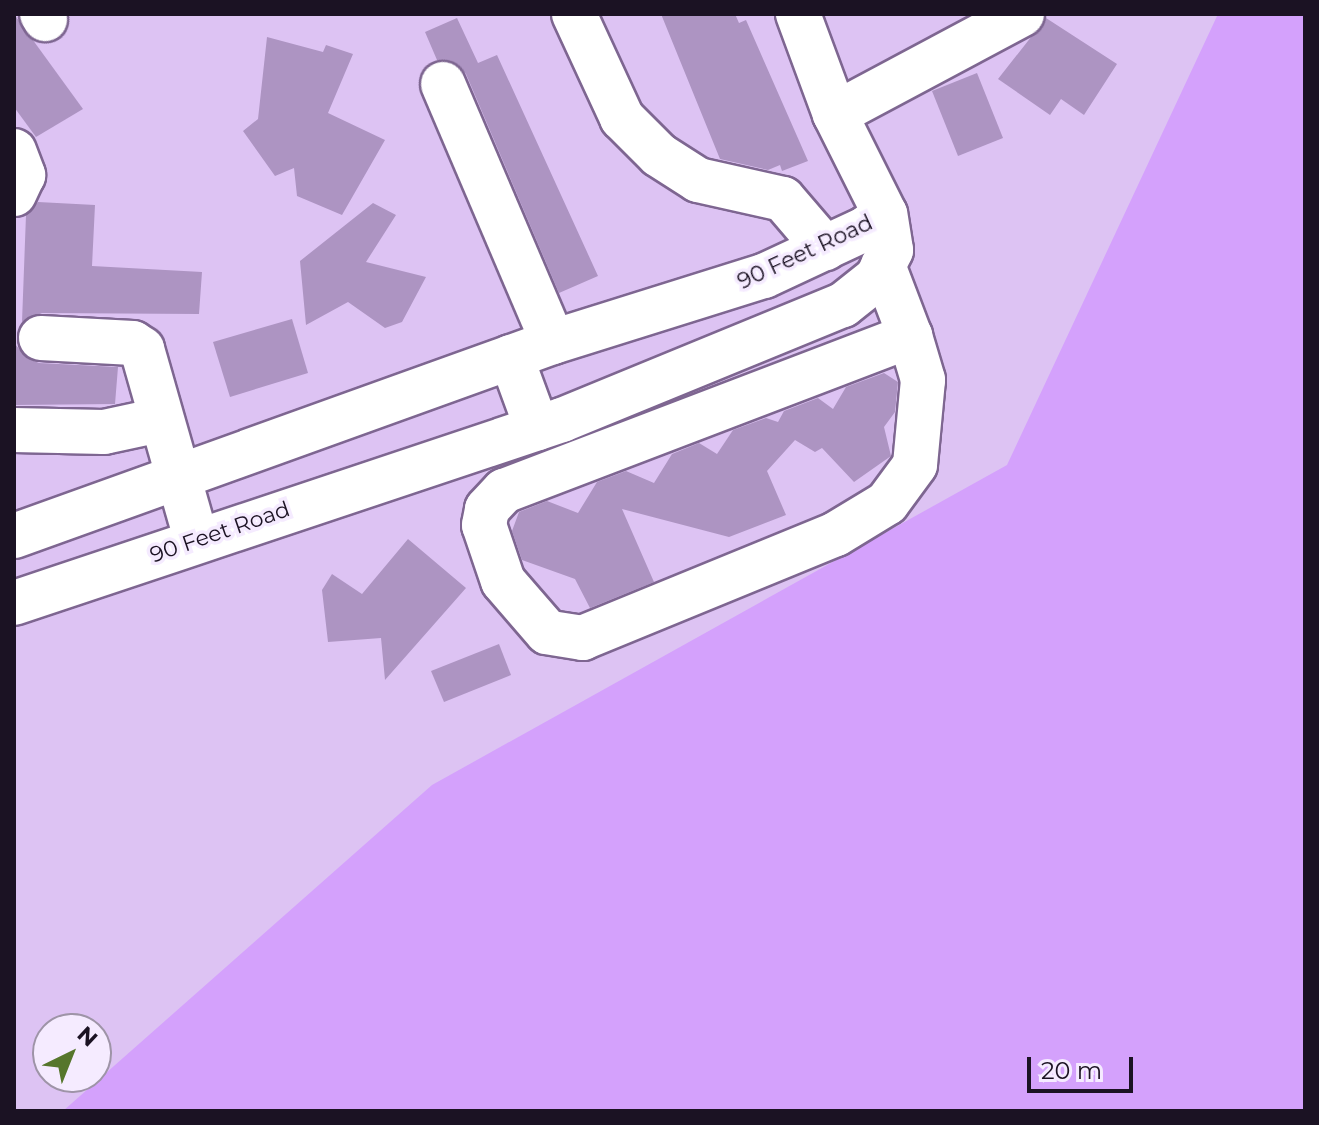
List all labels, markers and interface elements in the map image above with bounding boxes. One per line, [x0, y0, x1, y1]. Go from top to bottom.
street label: 90 Feet Road [733, 209, 877, 295]
street label: 90 Feet Road [147, 496, 293, 568]
north arrow [32, 1013, 112, 1093]
text: N [72, 1021, 103, 1052]
scale bar [1031, 1041, 1137, 1091]
text: 20 m [1041, 1056, 1102, 1085]

